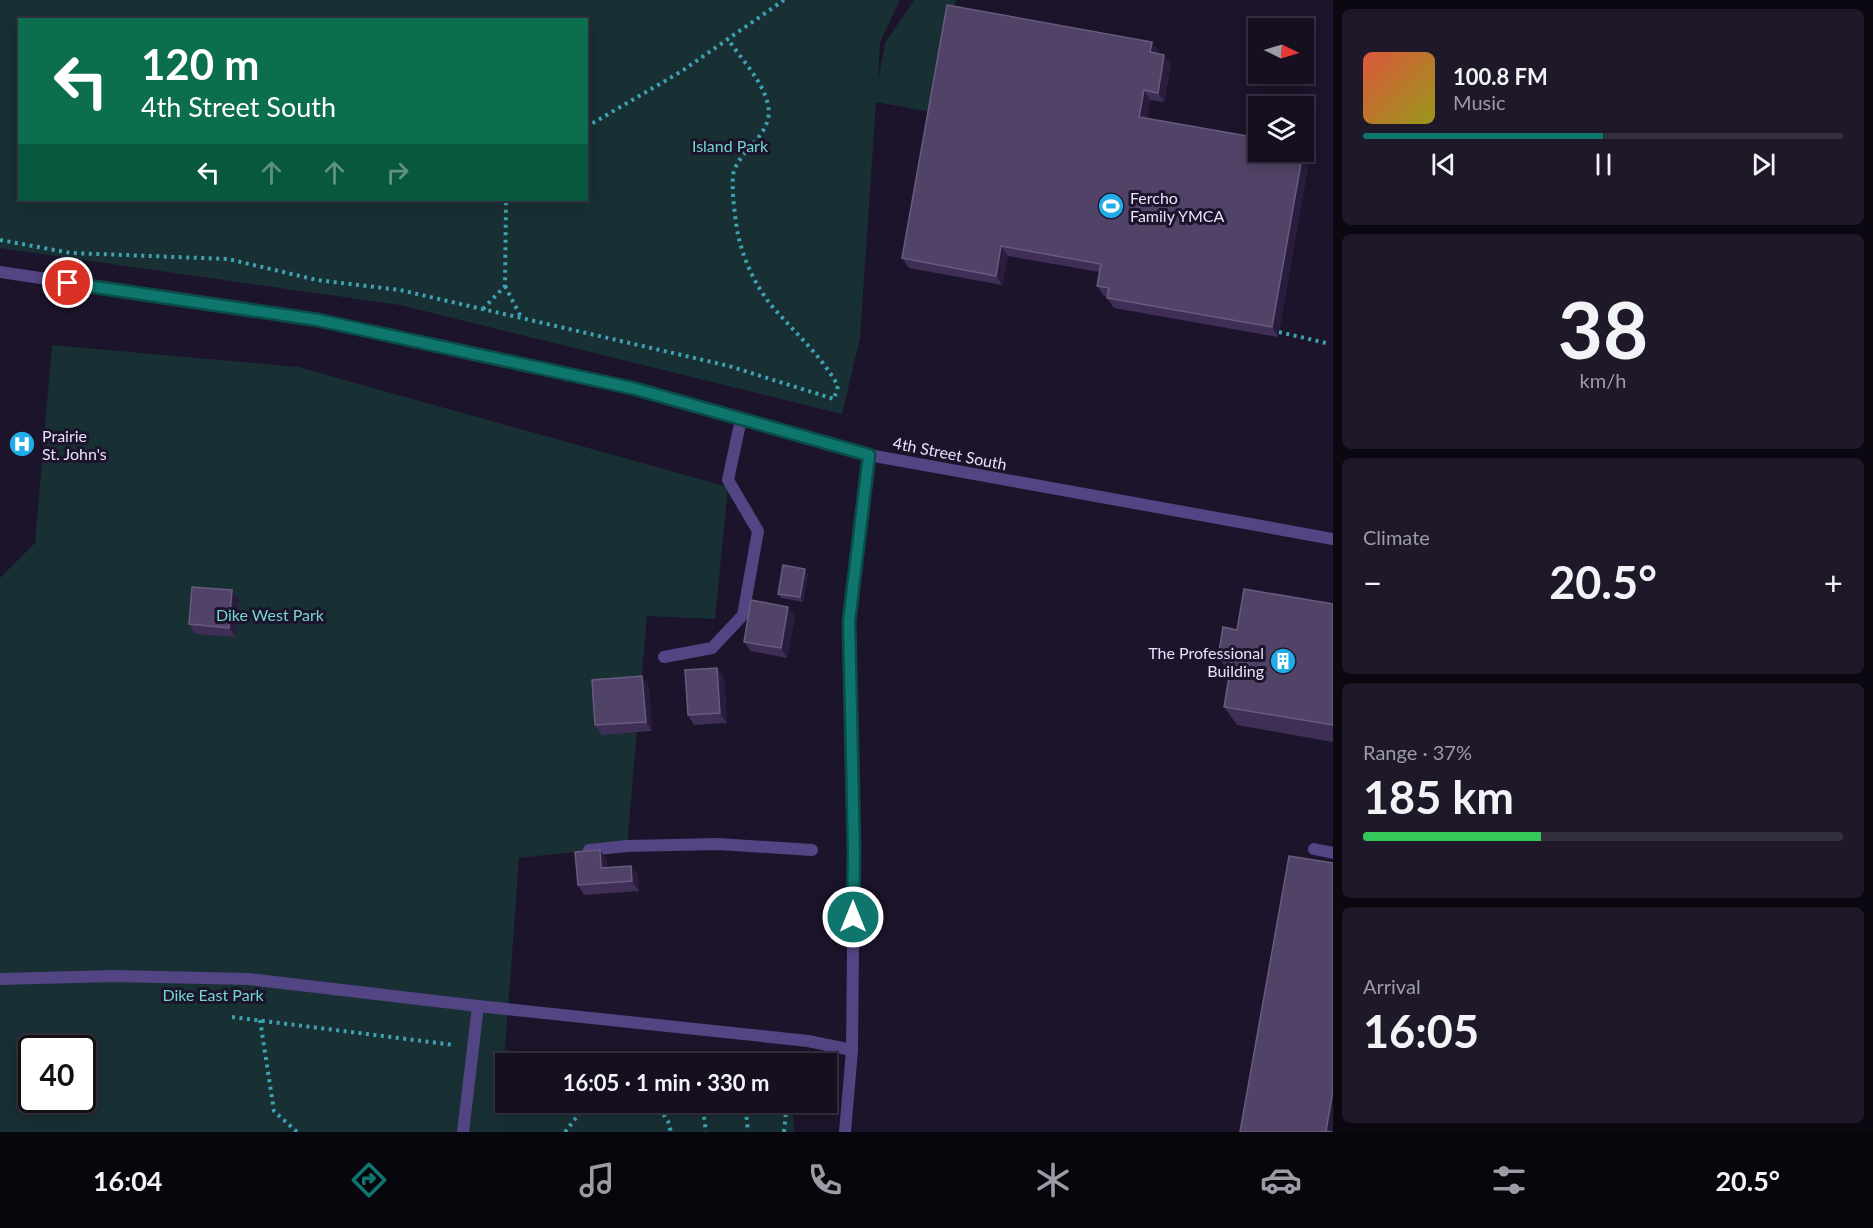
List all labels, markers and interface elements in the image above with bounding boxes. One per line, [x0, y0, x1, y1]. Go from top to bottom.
north arrow [1248, 18, 1314, 84]
map controls [1248, 18, 1314, 162]
text: 120 m [141, 39, 259, 89]
icon: left [42, 42, 120, 120]
text: 100.8 FM [1453, 63, 1548, 90]
text: 4th Street South [141, 90, 336, 123]
text: Music [1453, 90, 1506, 114]
button: layers [1248, 96, 1314, 162]
park label: Island Park [692, 136, 769, 155]
icon: previous [1427, 148, 1460, 181]
icon: pause [1587, 148, 1620, 181]
icon: next [1747, 148, 1780, 181]
icon: left [192, 156, 225, 189]
icon: ahead [255, 156, 288, 189]
icon: ahead [318, 156, 351, 189]
icon: right [381, 156, 414, 189]
place label: Fercho Family YMCA [1130, 188, 1224, 225]
sports icon: Fercho Family YMCA [1096, 191, 1126, 221]
pin [42, 257, 93, 308]
icon: arrive [51, 266, 84, 299]
text: 38 [1558, 282, 1648, 376]
text: km/h [1580, 368, 1626, 392]
place label: Prairie St. John's [42, 426, 107, 463]
hospital icon: Prairie St. John's [7, 429, 37, 459]
street label: 4th Street South [891, 433, 1009, 473]
text: Climate [1363, 525, 1430, 549]
text: 20.5° [1549, 555, 1657, 609]
text: − [1363, 562, 1382, 602]
text: + [1824, 562, 1843, 602]
park label: Dike West Park [216, 605, 325, 624]
place label: The Professional Building [1148, 643, 1264, 680]
building icon: The Professional Building [1268, 646, 1298, 676]
text: Range · 37% [1363, 740, 1472, 764]
text: 185 km [1363, 770, 1514, 824]
position arrow [821, 885, 885, 949]
text: Arrival [1363, 974, 1421, 998]
park label: Dike East Park [162, 985, 264, 1004]
text: 16:05 [1363, 1004, 1479, 1058]
speed limit sign: 40 [18, 1035, 96, 1113]
text: 16:05 · 1 min · 330 m [563, 1069, 769, 1096]
icon: directions [348, 1159, 390, 1201]
icon: music [576, 1159, 618, 1201]
icon: phone [804, 1159, 846, 1201]
icon: climate [1032, 1159, 1074, 1201]
icon: car [1260, 1159, 1302, 1201]
icon: filters [1488, 1159, 1530, 1201]
text: 16:04 [93, 1164, 163, 1197]
text: 20.5° [1715, 1164, 1780, 1197]

